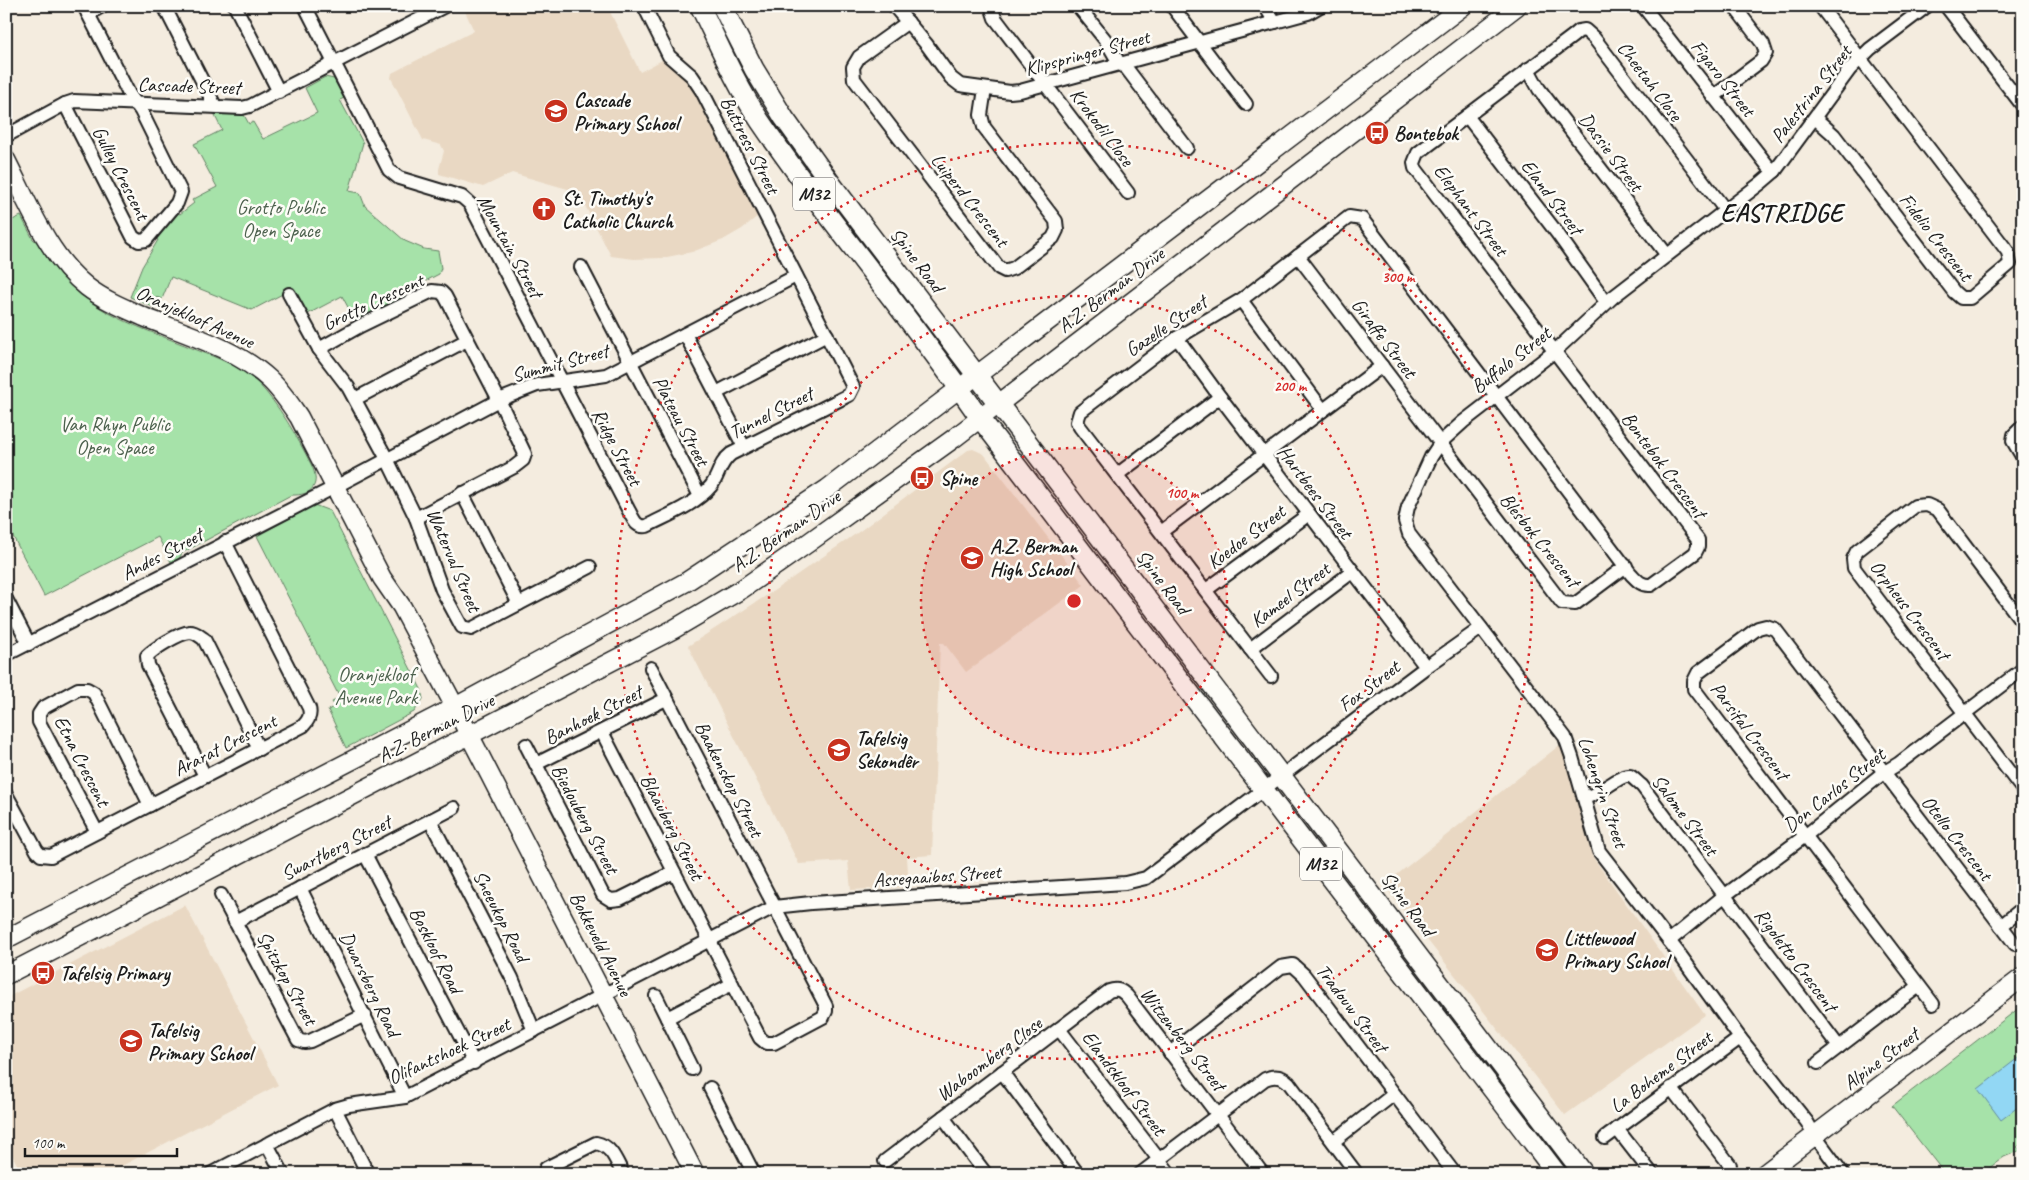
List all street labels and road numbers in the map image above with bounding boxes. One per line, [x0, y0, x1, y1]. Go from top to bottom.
street label: Klipspringer Street [1022, 24, 1154, 82]
street label: Figaro Street [1685, 35, 1762, 123]
street label: Cheetah Close [1612, 36, 1689, 127]
street label: Palestrina Street [1765, 38, 1858, 148]
street label: Cascade Street [137, 72, 244, 100]
street label: Krokodil Close [1064, 83, 1140, 172]
street label: Buttress Street [715, 92, 786, 200]
street label: Dassie Street [1573, 108, 1650, 198]
street label: Gulley Crescent [87, 122, 156, 226]
street label: Luiperd Crescent [926, 148, 1016, 254]
street label: Eland Street [1516, 154, 1590, 242]
street label: Elephant Street [1428, 159, 1515, 263]
road number: M32 [793, 178, 835, 210]
street label: Fidelio Crescent [1894, 188, 1980, 288]
street label: Mountain Street [471, 190, 550, 305]
street label: Spine Road [884, 223, 951, 300]
street label: A.Z. Berman Drive [1053, 241, 1171, 338]
street label: Grotto Crescent [318, 267, 430, 336]
street label: Oranjekloof Avenue [132, 280, 259, 355]
street label: Gazelle Street [1120, 288, 1214, 362]
street label: Giraffe Street [1346, 293, 1424, 385]
street label: Buffalo Street [1466, 320, 1558, 399]
street label: Summit Street [509, 337, 614, 388]
street label: Plateau Street [647, 372, 716, 472]
street label: Tunnel Street [725, 380, 820, 445]
street label: Ridge Street [586, 404, 649, 492]
street label: Bontebok Crescent [1616, 407, 1714, 526]
street label: Hartbees Street [1272, 440, 1360, 545]
street label: A.Z. Berman Drive [727, 483, 847, 578]
street label: Blesbok Crescent [1494, 488, 1588, 595]
street label: Koedoe Street [1202, 498, 1292, 575]
street label: Waterval Street [421, 505, 488, 618]
street label: Andes Street [117, 521, 210, 586]
street label: Spine Road [1130, 545, 1197, 622]
street label: Kameel Street [1245, 555, 1337, 633]
street label: Orpheus Crescent [1864, 555, 1958, 668]
street label: Fox Street [1333, 653, 1407, 717]
street label: Parsifal Crescent [1705, 677, 1797, 788]
street label: Banhoek Street [540, 678, 649, 750]
street label: A.Z. Berman Drive [374, 687, 500, 768]
street label: Ararat Crescent [169, 707, 283, 782]
street label: Etna Crescent [48, 711, 117, 813]
street label: Baakenskop Street [689, 717, 770, 843]
street label: Lohengrin Street [1572, 733, 1634, 853]
street label: Don Carlos Street [1778, 741, 1892, 838]
street label: Biedouberg Street [546, 760, 625, 880]
street label: Salome Street [1646, 769, 1725, 863]
street label: Blaauberg Street [635, 770, 710, 886]
street label: Otello Crescent [1916, 790, 2000, 888]
street label: Swartberg Street [277, 808, 398, 886]
road number: M32 [1300, 848, 1342, 881]
street label: Assegaaibos Street [872, 859, 1004, 893]
street label: Sneeukop Road [467, 866, 536, 969]
street label: Spine Road [1375, 867, 1442, 944]
street label: Bokkeveld Avenue [564, 888, 639, 1002]
street label: Boskloof Road [404, 903, 470, 1000]
street label: Rigoletto Crescent [1749, 903, 1845, 1019]
street label: Spitzkop Street [251, 927, 324, 1032]
street label: Dwarsberg Road [334, 927, 408, 1043]
street label: Tradouw Street [1311, 959, 1395, 1060]
street label: Witzenberg Street [1135, 982, 1233, 1099]
street label: Waboomberg Close [931, 1010, 1048, 1107]
street label: Olifantshoek Street [384, 1011, 516, 1090]
street label: Alpine Street [1838, 1020, 1927, 1096]
street label: La Boheme Street [1605, 1024, 1719, 1119]
street label: Elandskloof Street [1076, 1026, 1173, 1142]

